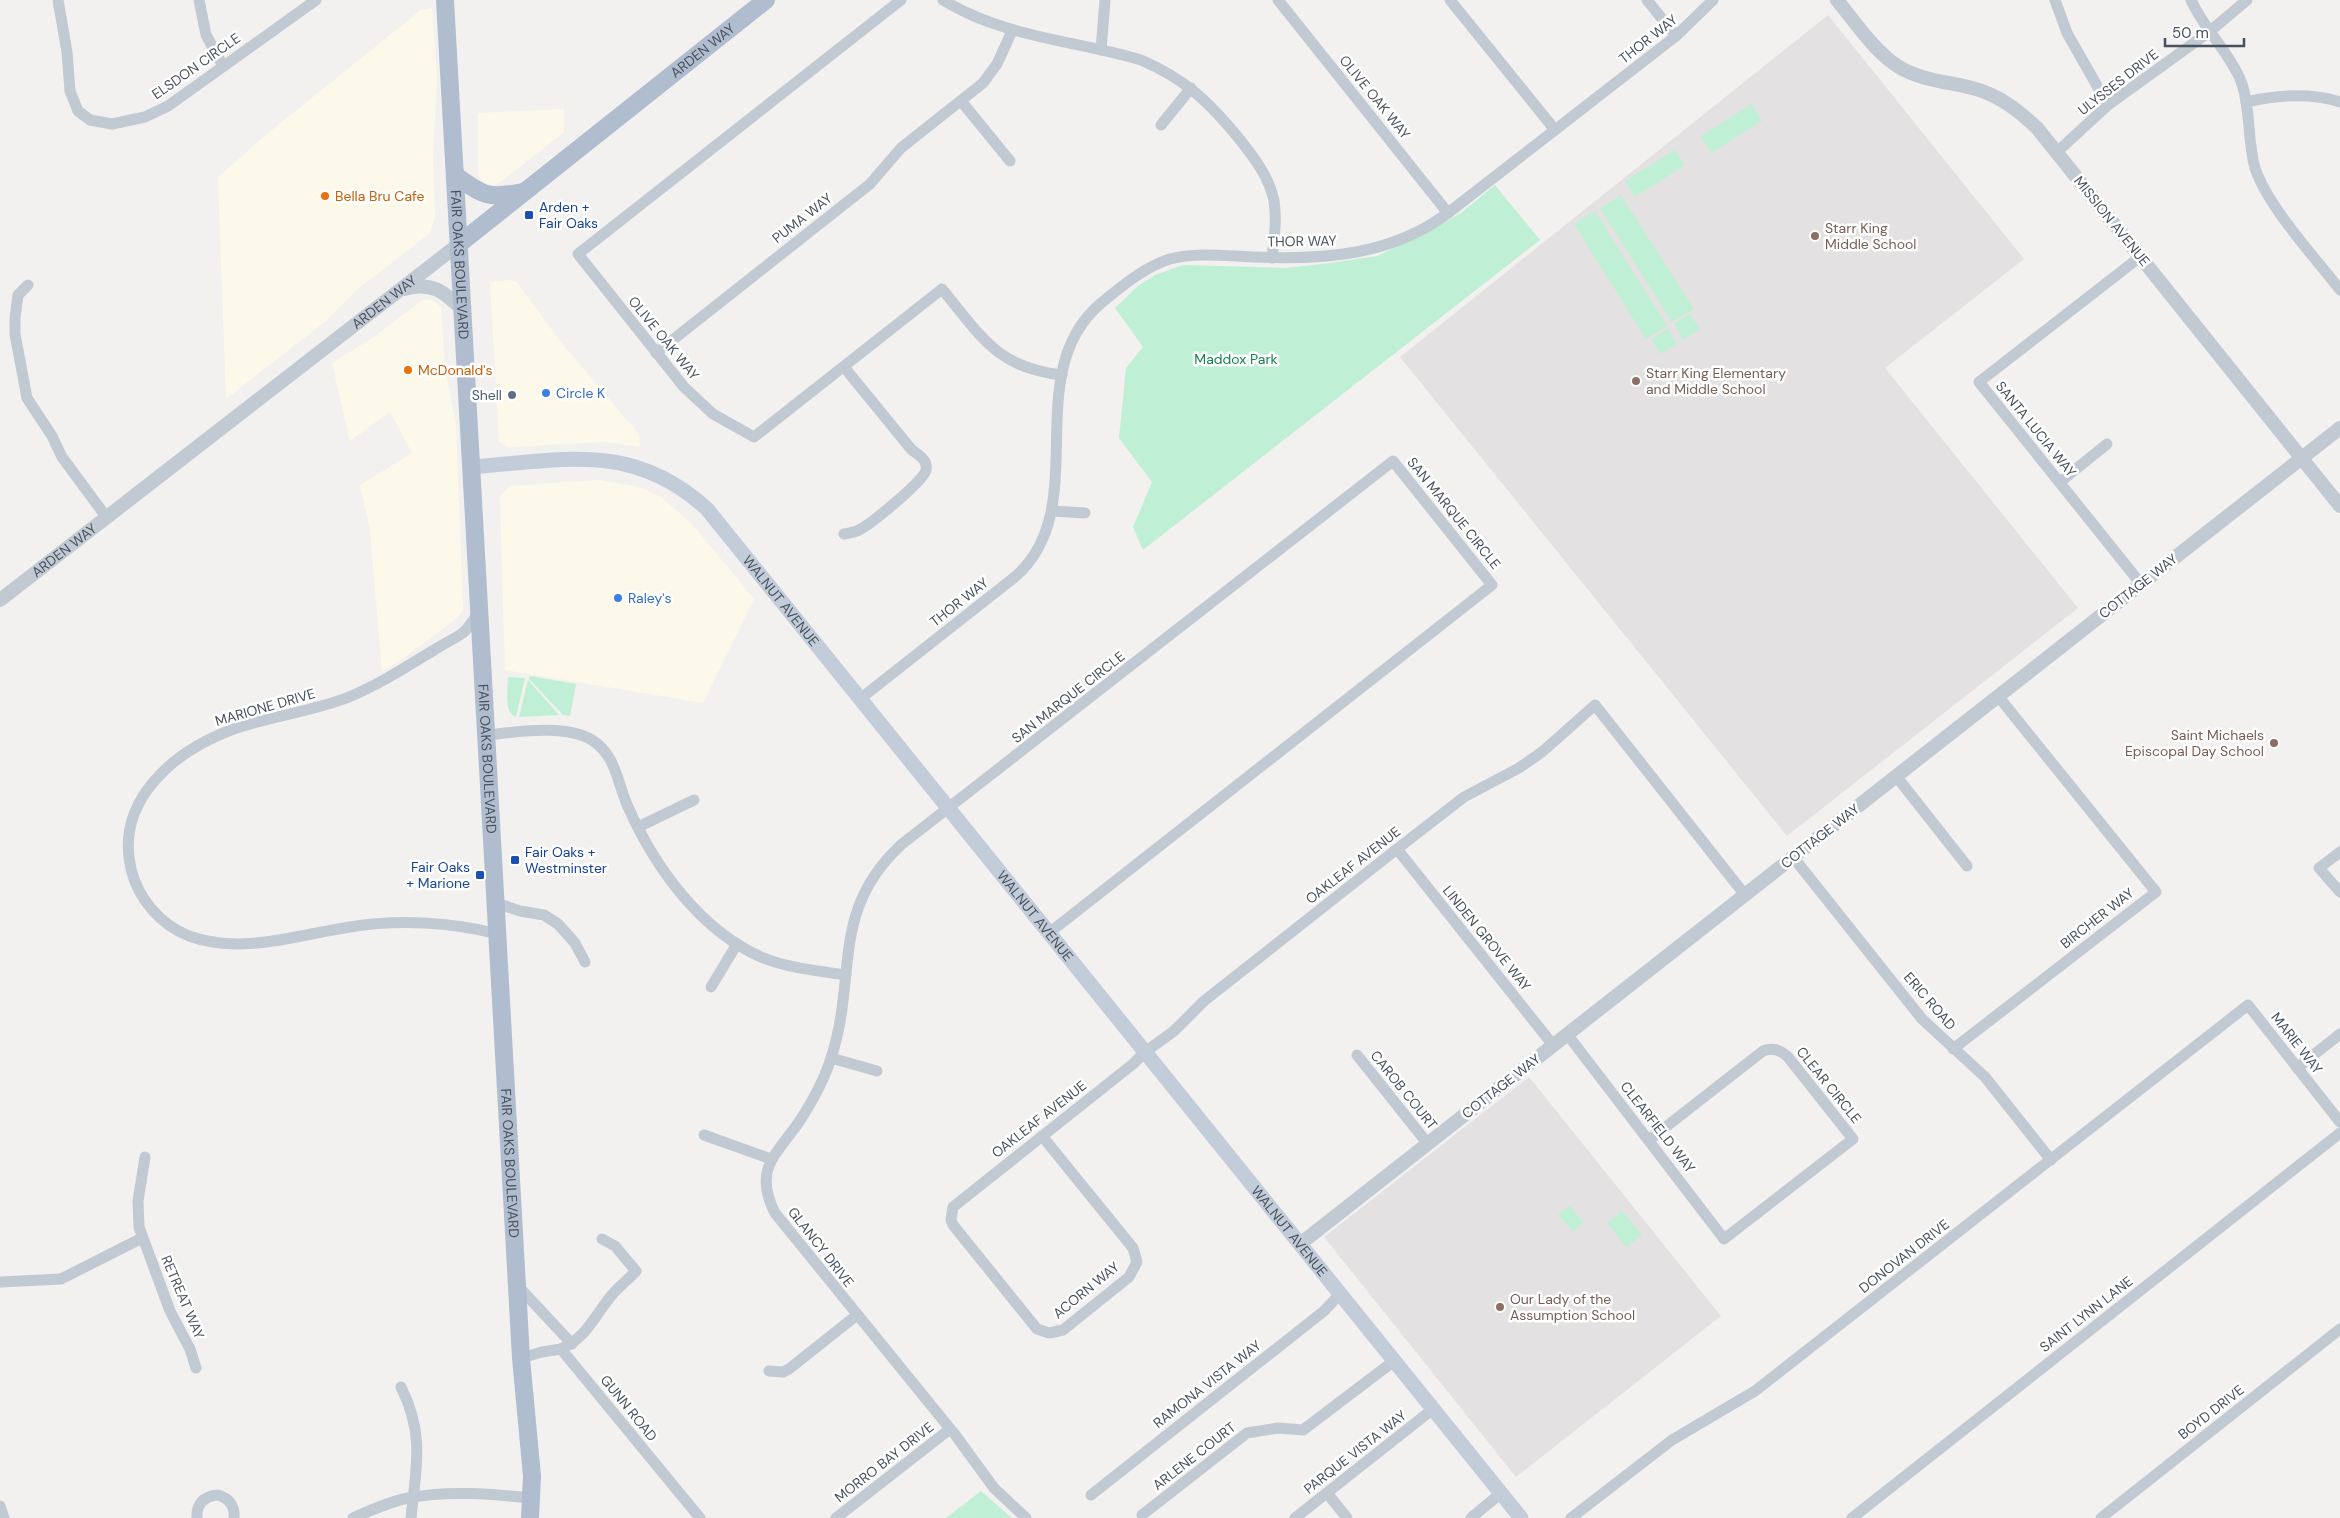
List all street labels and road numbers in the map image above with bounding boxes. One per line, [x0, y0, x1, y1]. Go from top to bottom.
street label: THOR WAY [1615, 11, 1681, 67]
street label: ARDEN WAY [666, 19, 738, 82]
street label: ELSDON CIRCLE [148, 29, 244, 103]
street label: ULYSSES DRIVE [2074, 45, 2162, 119]
street label: OLIVE OAK WAY [1336, 51, 1414, 143]
street label: MISSION AVENUE [2070, 172, 2154, 270]
street label: FAIR OAKS BOULEVARD [447, 189, 473, 340]
street label: PUMA WAY [768, 189, 836, 247]
street label: THOR WAY [1267, 231, 1337, 251]
street label: ARDEN WAY [348, 271, 420, 333]
street label: OLIVE OAK WAY [625, 292, 703, 384]
street label: SANTA LUCIA WAY [1992, 377, 2080, 481]
street label: SAN MARQUE CIRCLE [1403, 453, 1505, 573]
street label: ARDEN WAY [28, 519, 100, 581]
street label: COTTAGE WAY [2095, 550, 2181, 622]
street label: WALNUT AVENUE [739, 552, 823, 650]
street label: THOR WAY [926, 574, 992, 630]
street label: SAN MARQUE CIRCLE [1008, 647, 1128, 747]
street label: MARIONE DRIVE [213, 684, 317, 730]
street label: FAIR OAKS BOULEVARD [474, 684, 501, 834]
street label: COTTAGE WAY [1777, 800, 1863, 872]
street label: OAKLEAF AVENUE [1302, 822, 1404, 908]
street label: WALNUT AVENUE [993, 867, 1077, 965]
street label: LINDEN GROVE WAY [1439, 882, 1535, 994]
street label: BIRCHER WAY [2057, 884, 2137, 952]
street label: ERIC ROAD [1900, 968, 1960, 1034]
street label: MARIE WAY [2267, 1009, 2327, 1077]
street label: CLEAR CIRCLE [1793, 1043, 1866, 1127]
street label: CAROB COURT [1367, 1047, 1441, 1133]
street label: COTTAGE WAY [1458, 1050, 1544, 1122]
street label: OAKLEAF AVENUE [988, 1076, 1090, 1162]
street label: CLEARFIELD WAY [1617, 1078, 1699, 1176]
street label: FAIR OAKS BOULEVARD [497, 1088, 523, 1238]
street label: WALNUT AVENUE [1247, 1182, 1332, 1280]
street label: GLANCY DRIVE [784, 1203, 858, 1291]
street label: DONOVAN DRIVE [1855, 1215, 1953, 1297]
street label: RETREAT WAY [157, 1252, 209, 1342]
street label: ACORN WAY [1049, 1258, 1123, 1322]
street label: SAINT LYNN LANE [2036, 1272, 2136, 1356]
street label: RAMONA VISTA WAY [1149, 1336, 1265, 1432]
street label: GUNN ROAD [597, 1371, 661, 1445]
street label: BOYD DRIVE [2174, 1381, 2248, 1443]
street label: PARQUE VISTA WAY [1300, 1406, 1410, 1498]
street label: MORRO BAY DRIVE [831, 1418, 937, 1506]
street label: ARLENE COURT [1149, 1418, 1239, 1494]

